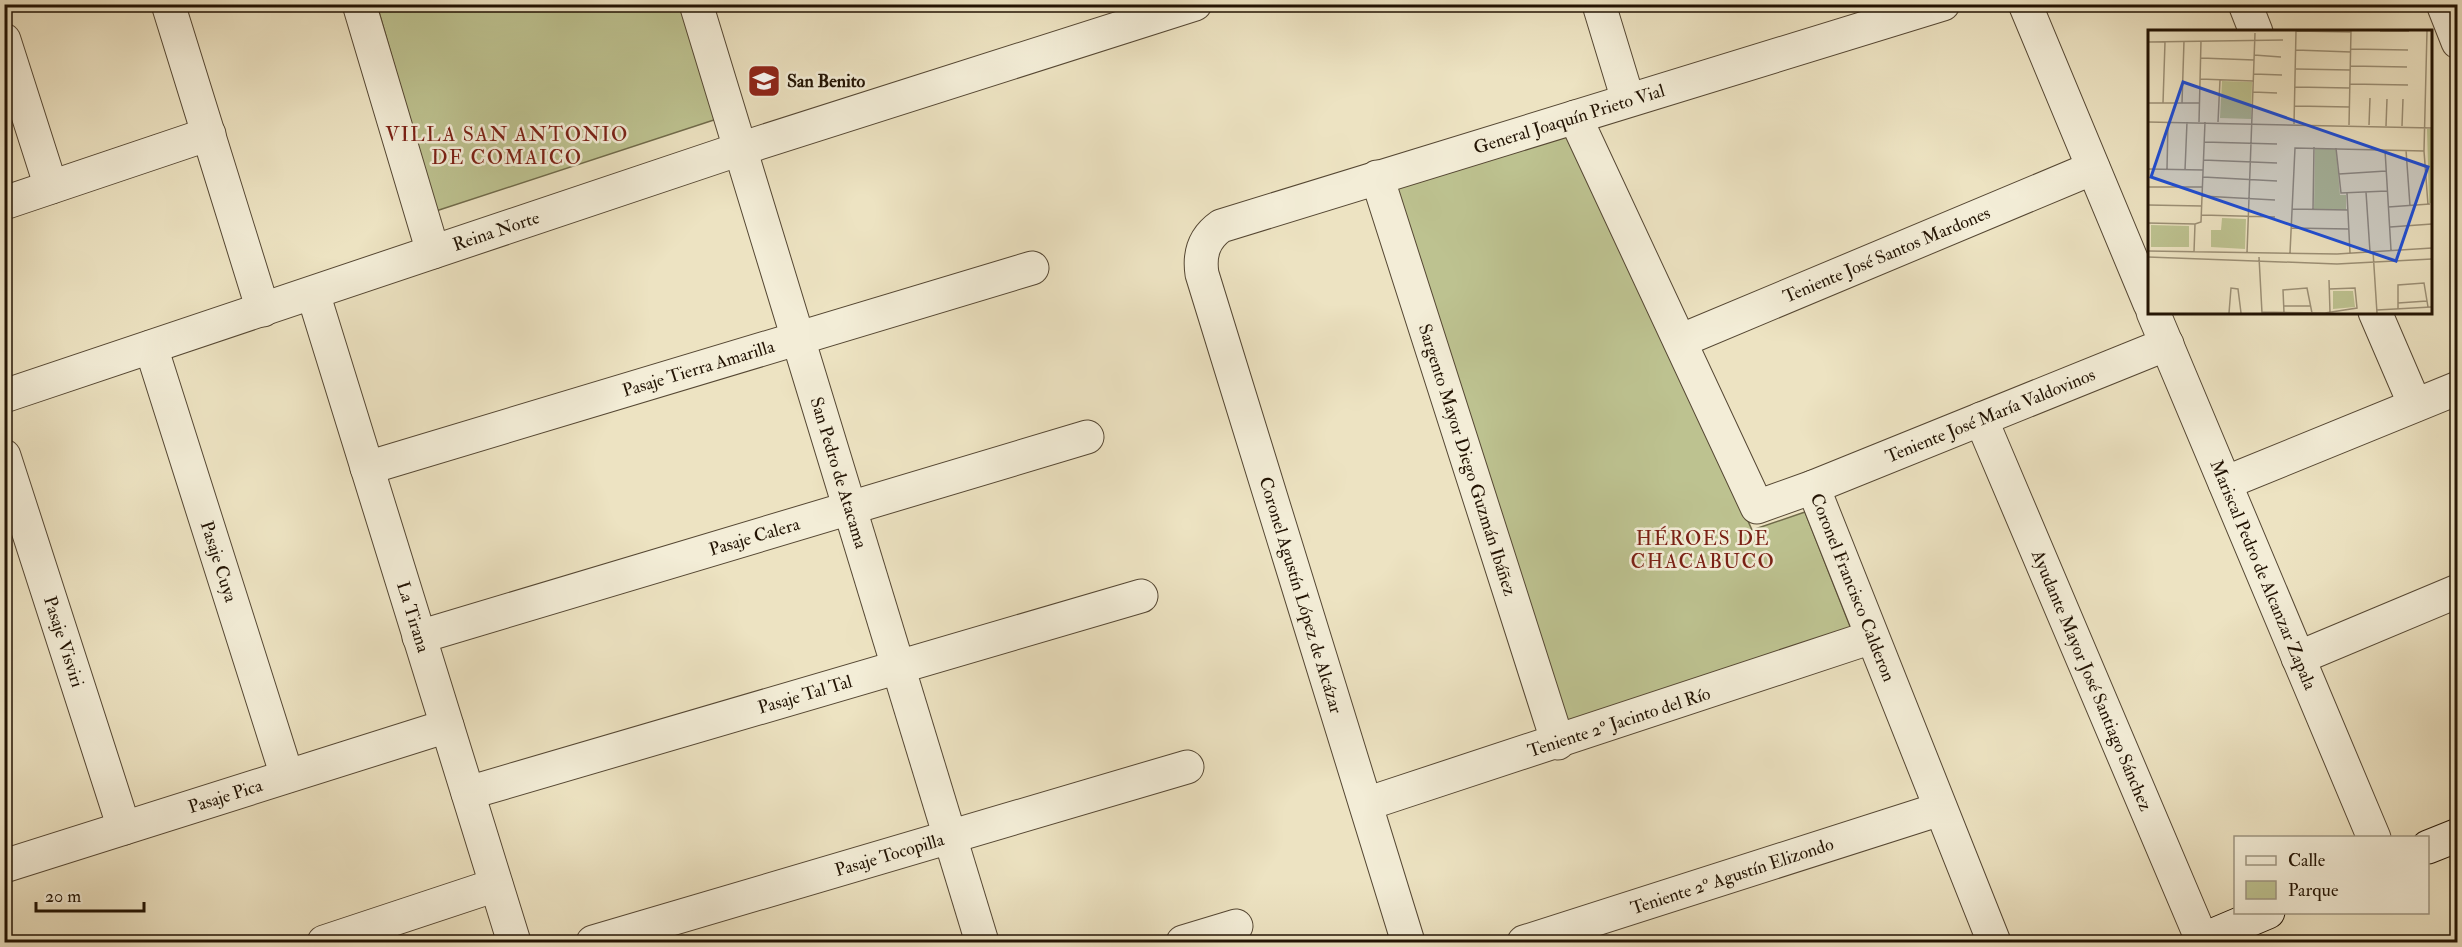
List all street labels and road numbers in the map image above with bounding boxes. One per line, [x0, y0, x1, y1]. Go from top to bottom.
street label: General Joaquín Prieto Vial [1471, 79, 1668, 160]
street label: Teniente José Santos Mardones [1780, 201, 1994, 309]
street label: Reina Norte [450, 206, 543, 257]
street label: Sargento Mayor Diego Guzmán Ibáñez [1413, 321, 1521, 599]
street label: Pasaje Tierra Amarilla [620, 335, 778, 403]
street label: Teniente José María Valdovinos [1882, 363, 2099, 469]
street label: San Pedro de Atacama [805, 394, 872, 552]
street label: Mariscal Pedro de Alcanzar Zapala [2204, 456, 2322, 694]
street label: Coronel Agustín López de Alcázar [1253, 474, 1348, 717]
street label: Coronel Francisco Calderon [1805, 490, 1900, 685]
street label: Pasaje Calera [706, 513, 803, 561]
street label: Pasaje Cuya [195, 518, 242, 606]
street label: Ayudante Mayor José Santiago Sánchez [2026, 546, 2157, 815]
street label: La Tirana [391, 579, 435, 656]
street label: Pasaje Visviri [38, 593, 89, 690]
street label: Pasaje Tal Tal [755, 670, 855, 720]
street label: Teniente 2º Jacinto del Río [1525, 682, 1714, 763]
street label: Pasaje Pica [185, 774, 266, 819]
street label: Pasaje Tocopilla [832, 828, 947, 882]
street label: Teniente 2º Agustín Elizondo [1628, 833, 1837, 920]

